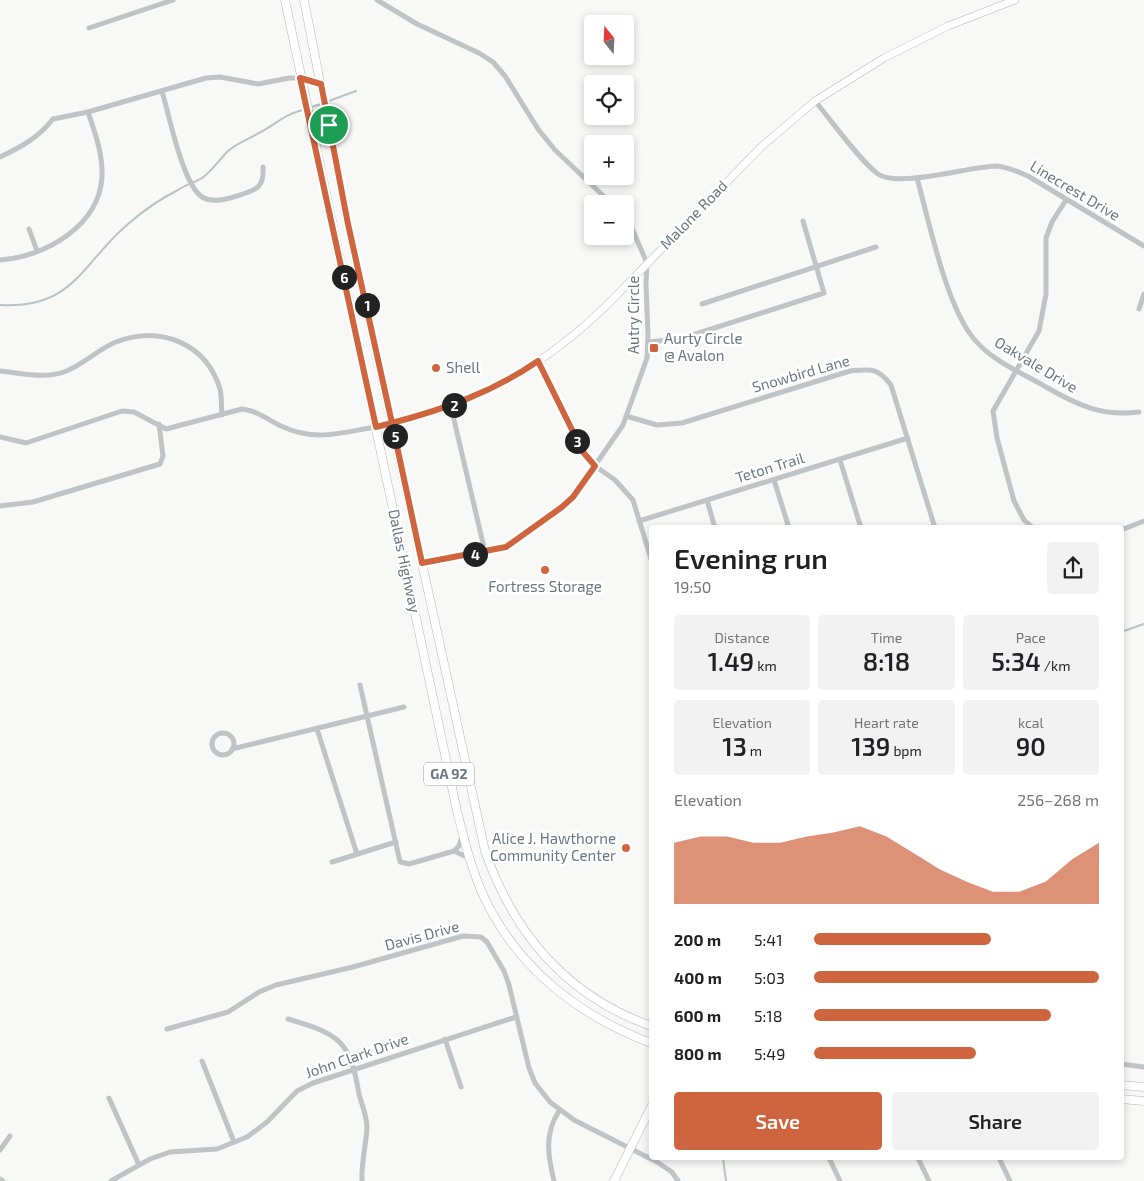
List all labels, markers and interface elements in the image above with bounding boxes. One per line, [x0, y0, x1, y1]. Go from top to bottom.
north arrow [584, 15, 634, 65]
map controls [584, 15, 634, 245]
button: locate [584, 75, 634, 125]
pin [308, 104, 350, 146]
icon: arrive [315, 111, 343, 139]
button: + [584, 135, 634, 185]
street label: Linecrest Drive [1027, 156, 1124, 224]
street label: Malone Road [656, 176, 731, 253]
button: − [584, 195, 634, 245]
pin: 6 [332, 264, 356, 290]
text: 6 [340, 269, 349, 286]
street label: Autry Circle [624, 276, 642, 354]
pin: 1 [354, 292, 380, 318]
text: 1 [364, 297, 371, 314]
place label: Aurty Circle @ Avalon [664, 329, 743, 364]
street label: Oakvale Drive [992, 332, 1081, 396]
marker: Aurty Circle @ Avalon [648, 342, 660, 354]
street label: Snowbird Lane [750, 350, 852, 396]
place label: Shell [446, 358, 481, 376]
marker: Shell [430, 362, 442, 374]
pin: 2 [442, 392, 466, 418]
text: 2 [450, 397, 459, 414]
pin: 5 [382, 424, 408, 448]
text: 5 [392, 428, 399, 445]
pin: 3 [564, 428, 590, 454]
text: 3 [574, 433, 581, 450]
street label: Teton Trail [733, 448, 807, 486]
street label: Dallas Highway [385, 507, 425, 614]
text: Evening run [674, 541, 828, 575]
pin: 4 [462, 542, 488, 566]
button: share [1047, 542, 1099, 594]
text: 4 [471, 546, 480, 563]
marker: Fortress Storage [539, 564, 551, 576]
place label: Fortress Storage [488, 577, 602, 595]
text: 19:50 [674, 577, 712, 596]
text: Distance [715, 629, 770, 646]
text: Time [871, 629, 902, 646]
text: Pace [1016, 629, 1046, 646]
text: 1.49 [708, 646, 754, 676]
text: 8:18 [863, 646, 910, 676]
text: 5:34 [991, 646, 1041, 676]
text: km [754, 657, 777, 674]
text: /km [1041, 657, 1070, 674]
text: Elevation [712, 714, 772, 731]
text: Heart rate [854, 714, 919, 731]
text: kcal [1018, 714, 1044, 731]
text: 13 [722, 731, 747, 761]
text: 139 [851, 731, 890, 761]
text: 90 [1016, 731, 1046, 761]
text: m [747, 742, 762, 759]
text: bpm [890, 742, 922, 759]
road number: GA 92 [424, 762, 474, 786]
text: Elevation [674, 790, 742, 809]
text: 256–268 m [1017, 790, 1099, 809]
place label: Alice J. Hawthorne Community Center [490, 829, 616, 864]
marker: Alice J. Hawthorne Community Center [620, 842, 632, 854]
street label: Davis Drive [382, 916, 461, 954]
text: 200 m [674, 930, 721, 949]
text: 5:41 [754, 930, 783, 949]
text: 400 m [674, 968, 722, 987]
text: 5:03 [754, 968, 785, 987]
text: 600 m [674, 1006, 721, 1025]
text: 5:18 [754, 1006, 782, 1025]
street label: John Clark Drive [303, 1029, 411, 1081]
text: 800 m [674, 1044, 722, 1063]
text: 5:49 [754, 1044, 785, 1063]
button: Save [674, 1092, 882, 1150]
button: Share [892, 1092, 1099, 1150]

